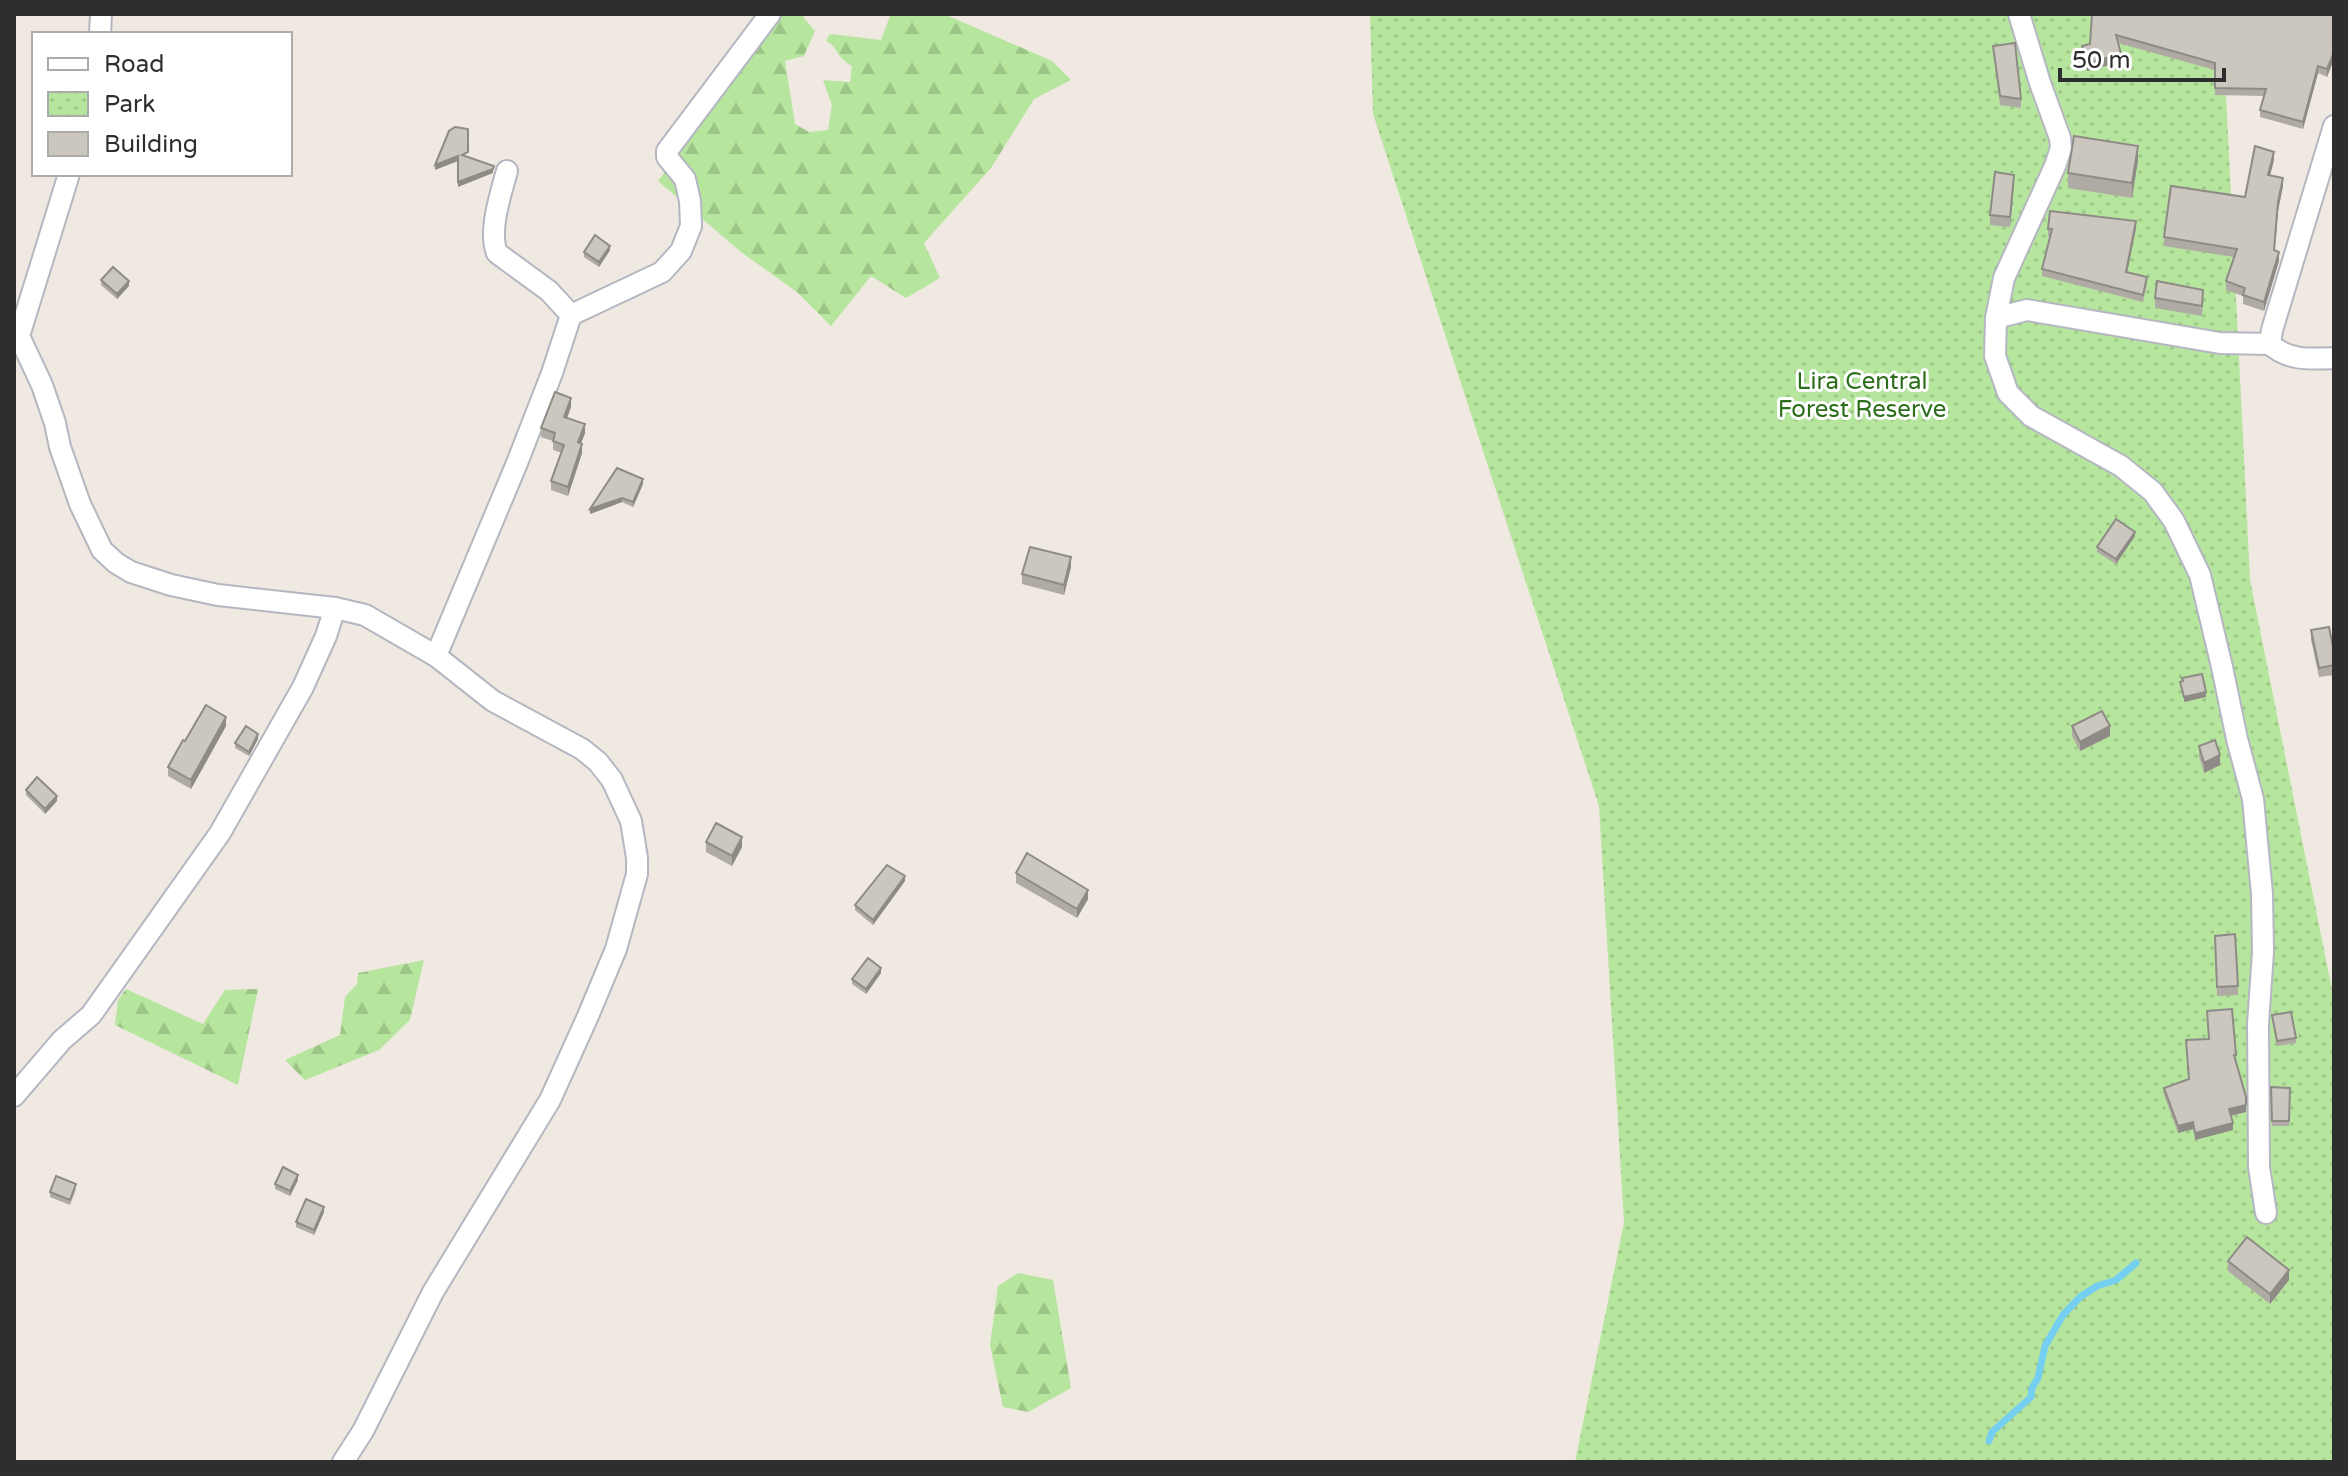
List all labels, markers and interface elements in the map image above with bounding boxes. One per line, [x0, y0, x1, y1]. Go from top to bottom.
legend [32, 32, 292, 176]
scale bar [2060, 32, 2224, 82]
text: 50 m [2072, 46, 2130, 75]
text: Road [104, 50, 164, 79]
text: Park [104, 90, 155, 119]
text: Building [104, 130, 198, 159]
park label: Lira Central Forest Reserve [1778, 367, 1946, 424]

